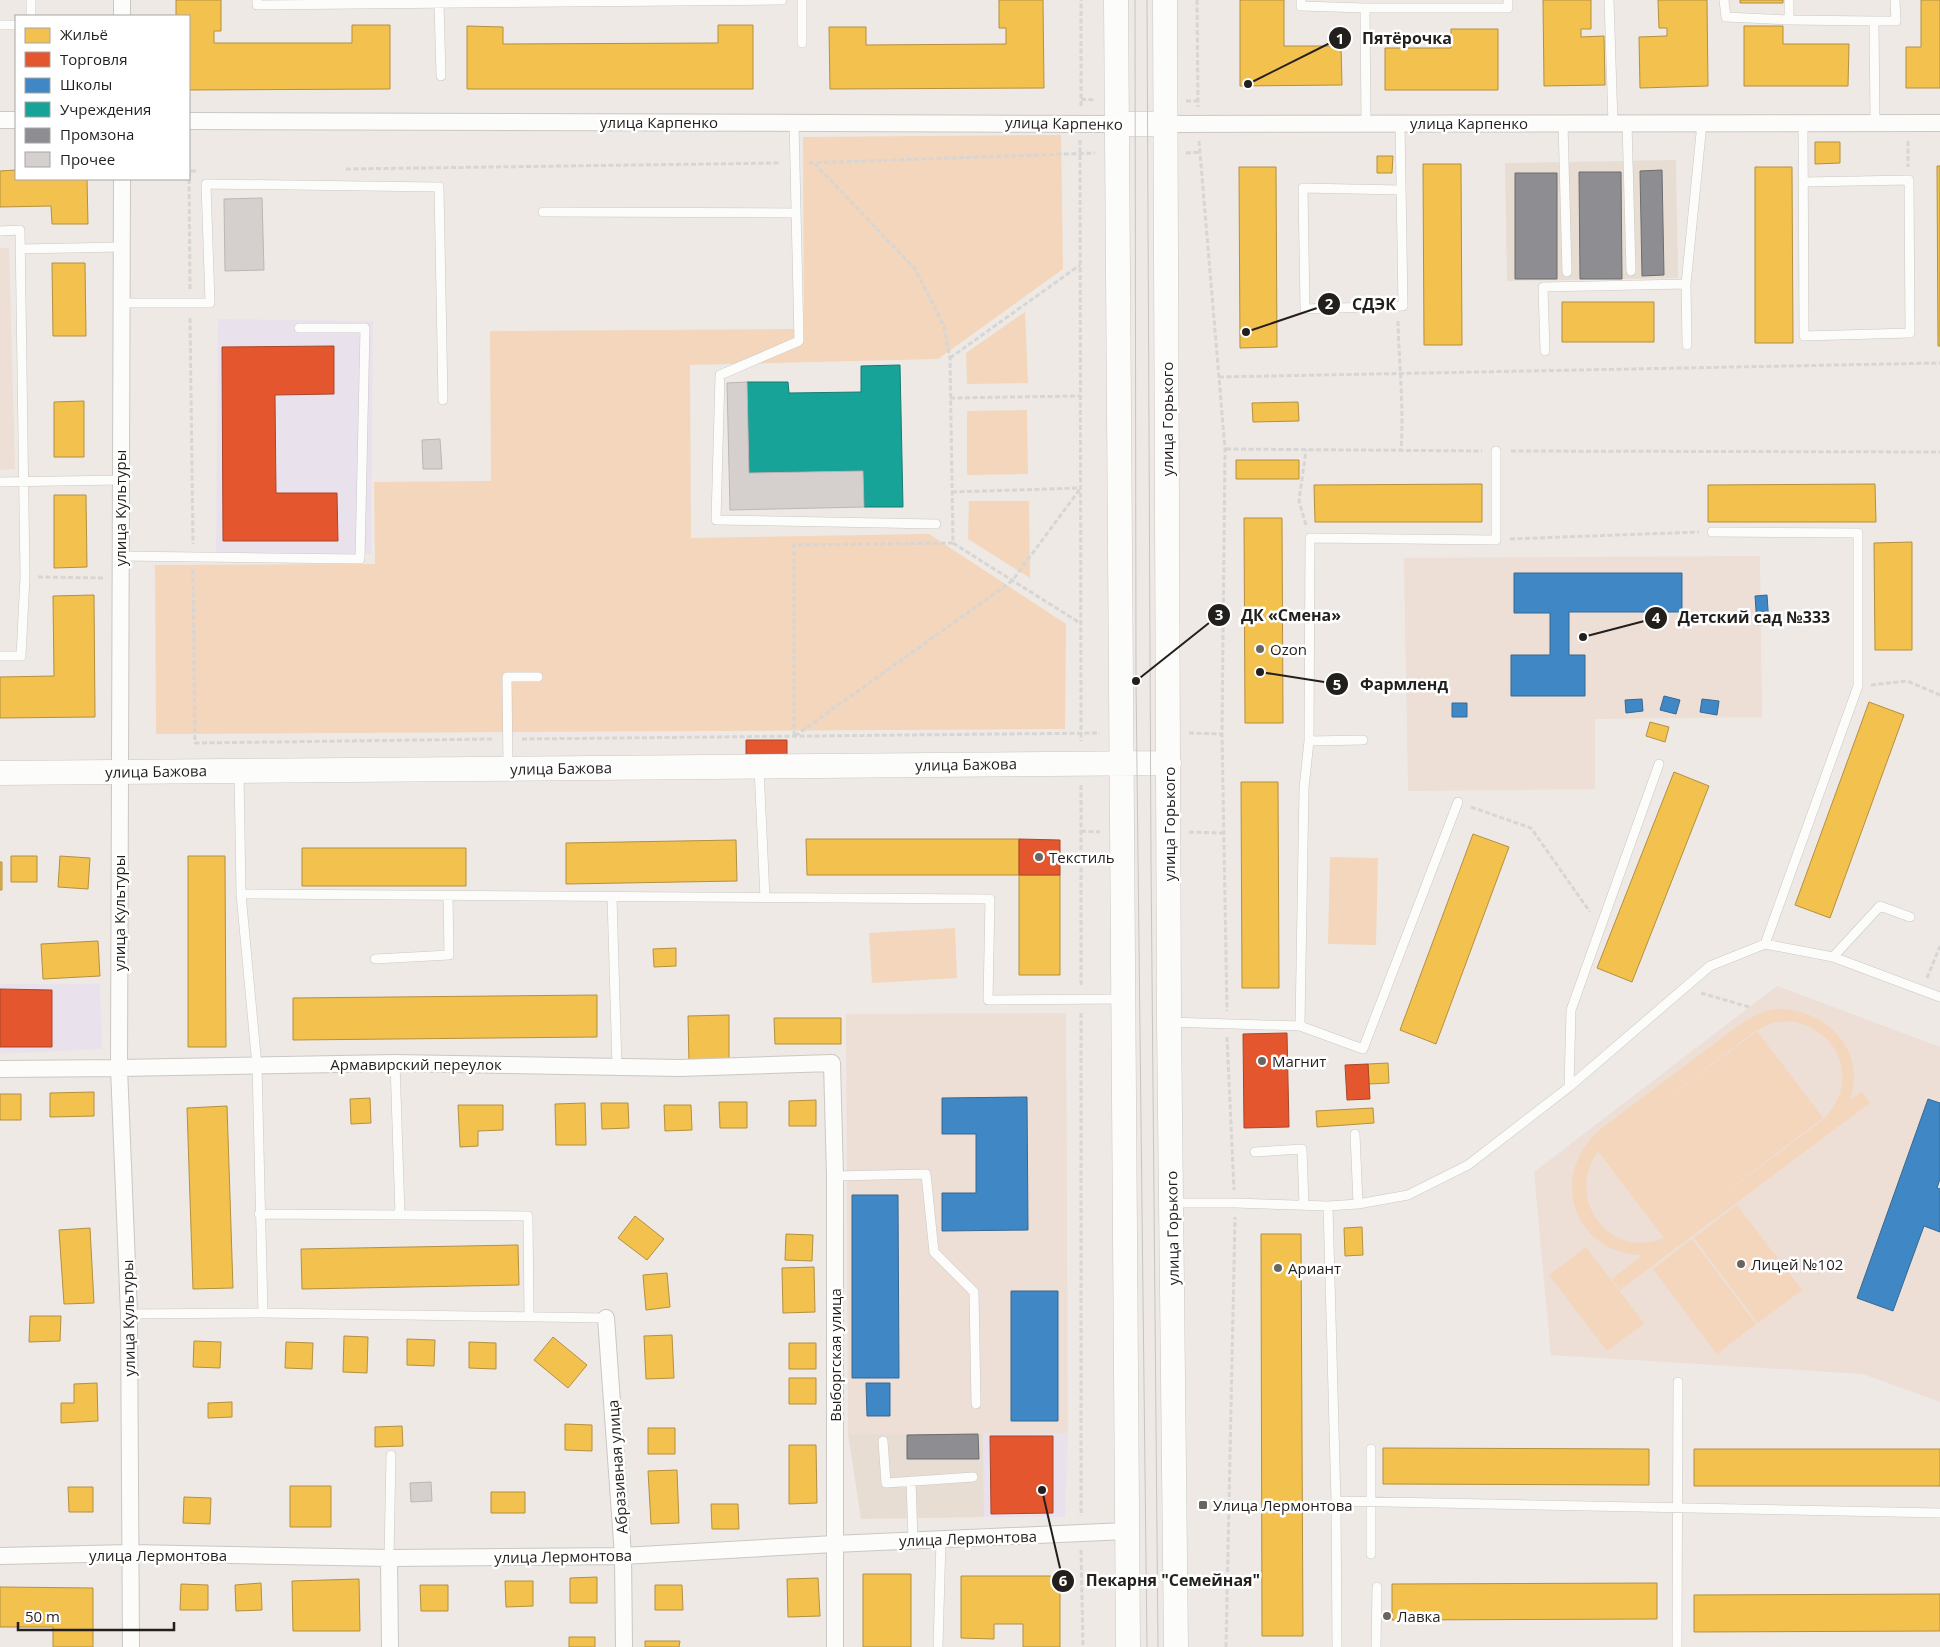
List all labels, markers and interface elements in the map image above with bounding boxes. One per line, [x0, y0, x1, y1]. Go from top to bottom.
legend [15, 15, 190, 180]
callout: Пятёрочка [1327, 23, 1462, 54]
text: Жильё [60, 24, 108, 44]
text: Пятёрочка [1362, 27, 1452, 49]
text: 1 [1336, 28, 1344, 48]
text: Торговля [60, 49, 127, 69]
text: Школы [60, 74, 112, 94]
text: Учреждения [60, 99, 151, 119]
street label: улица Карпенко [600, 112, 718, 132]
street label: улица Карпенко [1005, 112, 1123, 134]
street label: улица Карпенко [1410, 113, 1528, 133]
text: Промзона [60, 124, 134, 144]
text: Прочее [60, 149, 115, 169]
callout: СДЭК [1317, 289, 1405, 320]
text: 2 [1325, 293, 1334, 313]
text: СДЭК [1352, 293, 1396, 315]
street label: улица Горького [1157, 362, 1177, 476]
street label: улица Культуры [110, 450, 130, 566]
callout: ДК «Смена» [1206, 599, 1352, 630]
callout: Детский сад №333 [1643, 602, 1841, 633]
text: 3 [1215, 604, 1223, 624]
text: ДК «Смена» [1241, 604, 1341, 626]
text: Детский сад №333 [1678, 606, 1830, 628]
text: 4 [1652, 607, 1661, 627]
place label: Ozon [1270, 639, 1307, 659]
marker: Ozon [1254, 643, 1266, 655]
callout: Фармленд [1324, 669, 1458, 700]
text: Фармленд [1360, 673, 1448, 695]
text: 5 [1333, 674, 1341, 694]
street label: улица Бажова [915, 753, 1017, 775]
street label: улица Бажова [510, 757, 612, 779]
street label: улица Бажова [105, 760, 207, 782]
street label: улица Горького [1159, 767, 1179, 881]
place label: Текстиль [1049, 847, 1115, 867]
marker: Текстиль [1033, 851, 1045, 863]
street label: улица Культуры [109, 855, 129, 971]
place label: Магнит [1272, 1051, 1326, 1071]
street label: Армавирский переулок [330, 1054, 502, 1074]
marker: Магнит [1256, 1055, 1268, 1067]
street label: улица Горького [1161, 1171, 1183, 1285]
place label: Лицей №102 [1751, 1254, 1843, 1274]
place label: Ариант [1288, 1258, 1341, 1278]
marker: Лицей №102 [1735, 1258, 1747, 1270]
street label: улица Культуры [117, 1260, 139, 1376]
marker: Ариант [1272, 1262, 1284, 1274]
street label: Выборгская улица [825, 1288, 845, 1422]
street label: Абразивная улица [602, 1399, 632, 1535]
place label: Улица Лермонтова [1213, 1495, 1353, 1515]
marker: Улица Лермонтова [1197, 1499, 1209, 1511]
street label: улица Лермонтова [899, 1526, 1037, 1550]
street label: улица Лермонтова [89, 1545, 227, 1565]
street label: улица Лермонтова [494, 1545, 632, 1567]
callout: Пекарня "Семейная" [1051, 1565, 1270, 1596]
text: Пекарня "Семейная" [1086, 1569, 1260, 1591]
text: 6 [1059, 1570, 1068, 1590]
scale bar [18, 1600, 174, 1632]
text: 50 m [25, 1606, 60, 1626]
place label: Лавка [1397, 1606, 1441, 1626]
marker: Лавка [1381, 1610, 1393, 1622]

